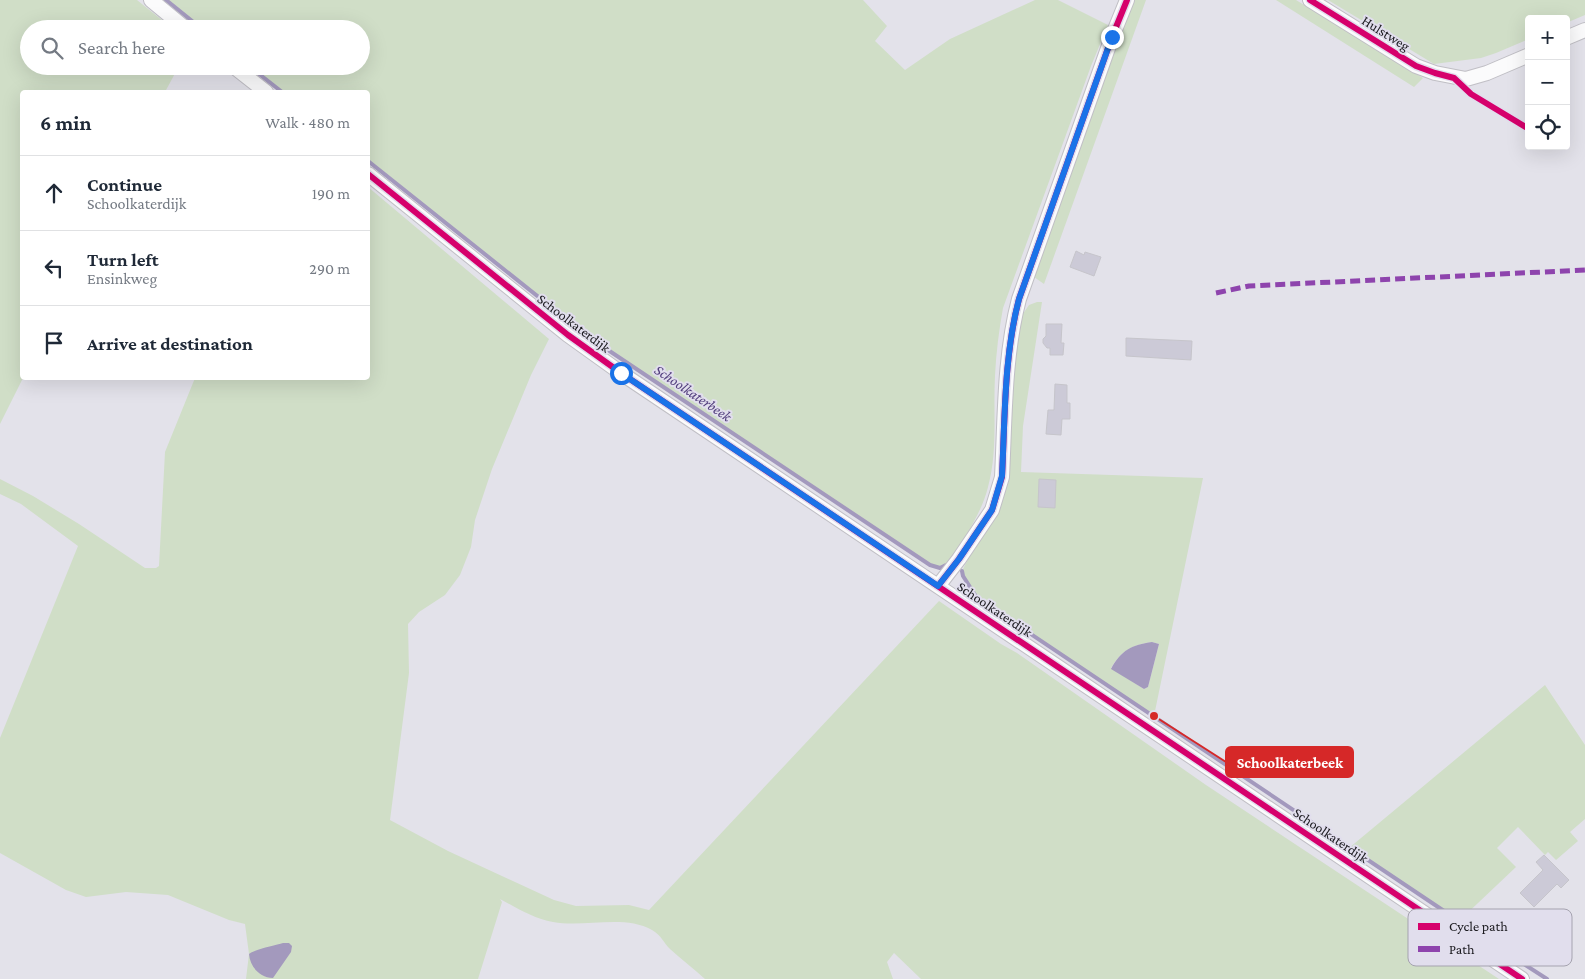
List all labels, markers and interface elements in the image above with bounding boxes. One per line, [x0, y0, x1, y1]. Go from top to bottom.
street label: Hulstweg [1359, 12, 1413, 54]
map controls [1525, 15, 1570, 150]
button: + [1525, 15, 1570, 60]
search box [20, 20, 370, 75]
route end [1101, 26, 1124, 49]
icon: search [38, 34, 66, 62]
text: Search here [78, 37, 165, 58]
button: − [1525, 60, 1570, 105]
button: locate [1525, 105, 1570, 150]
text: 6 min [40, 111, 91, 135]
text: Walk · 480 m [265, 114, 350, 131]
text: Continue [87, 174, 162, 195]
icon: ahead [40, 179, 68, 207]
text: 190 m [312, 185, 350, 202]
text: Schoolkaterdijk [87, 195, 186, 212]
text: Turn left [87, 249, 159, 270]
icon: left [40, 254, 68, 282]
text: 290 m [309, 260, 350, 277]
text: Ensinkweg [87, 270, 157, 287]
street label: Schoolkaterdijk [534, 290, 614, 357]
icon: arrive [40, 329, 68, 357]
text: Arrive at destination [87, 333, 253, 354]
water label: Schoolkaterbeek [652, 361, 736, 425]
route start [610, 362, 633, 385]
street label: Schoolkaterdijk [954, 578, 1036, 641]
callout: Schoolkaterbeek [1226, 747, 1353, 777]
text: Schoolkaterbeek [1237, 755, 1344, 771]
street label: Schoolkaterdijk [1290, 804, 1372, 867]
legend [1408, 909, 1572, 966]
text: Cycle path [1449, 918, 1508, 934]
text: Path [1449, 941, 1475, 957]

